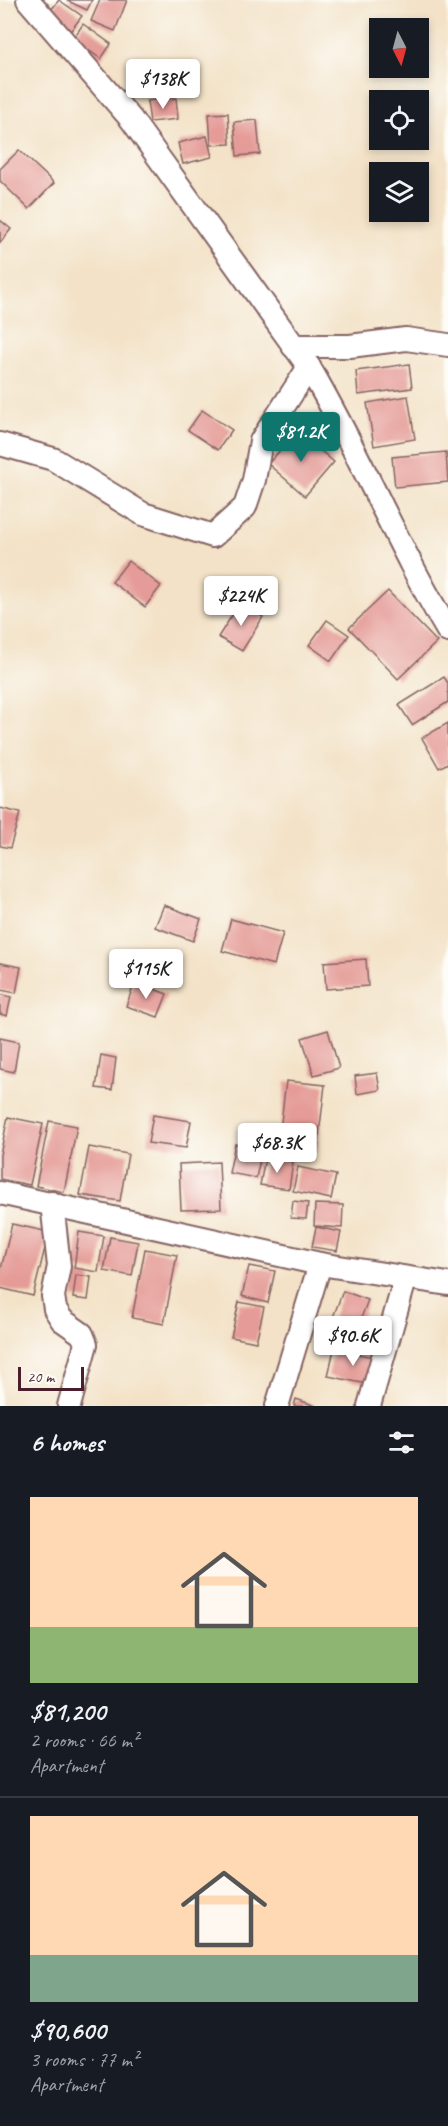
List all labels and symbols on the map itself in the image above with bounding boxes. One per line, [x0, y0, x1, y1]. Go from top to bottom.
north arrow [369, 18, 429, 78]
pin: $138K [121, 59, 205, 110]
pin: $81.2K [252, 412, 350, 463]
pin: $224K [199, 576, 283, 627]
pin: $115K [104, 949, 188, 1000]
pin: $68.3K [228, 1123, 326, 1174]
pin: $90.6K [304, 1316, 402, 1367]
scale bar [18, 1364, 84, 1392]

